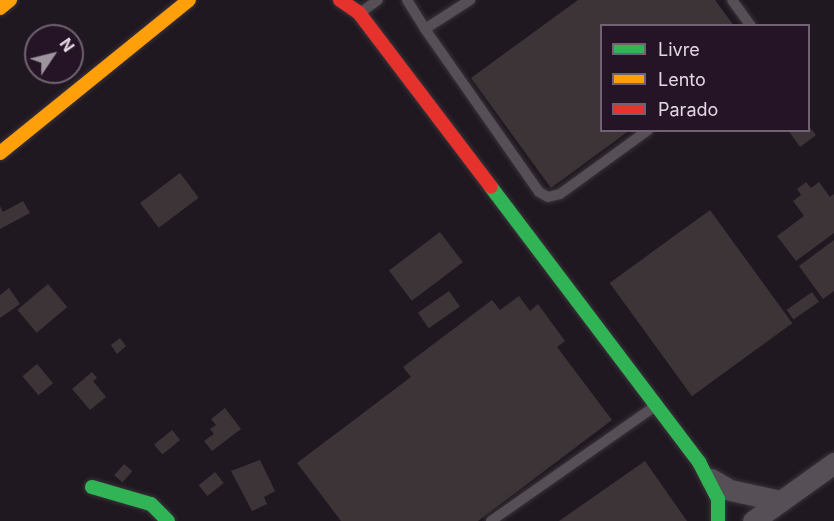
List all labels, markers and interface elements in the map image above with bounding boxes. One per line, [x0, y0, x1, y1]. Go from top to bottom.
north arrow [24, 24, 84, 84]
legend [600, 24, 810, 132]
text: N [55, 34, 79, 56]
text: Livre [658, 39, 700, 60]
text: Lento [658, 69, 706, 90]
text: Parado [658, 99, 718, 120]

